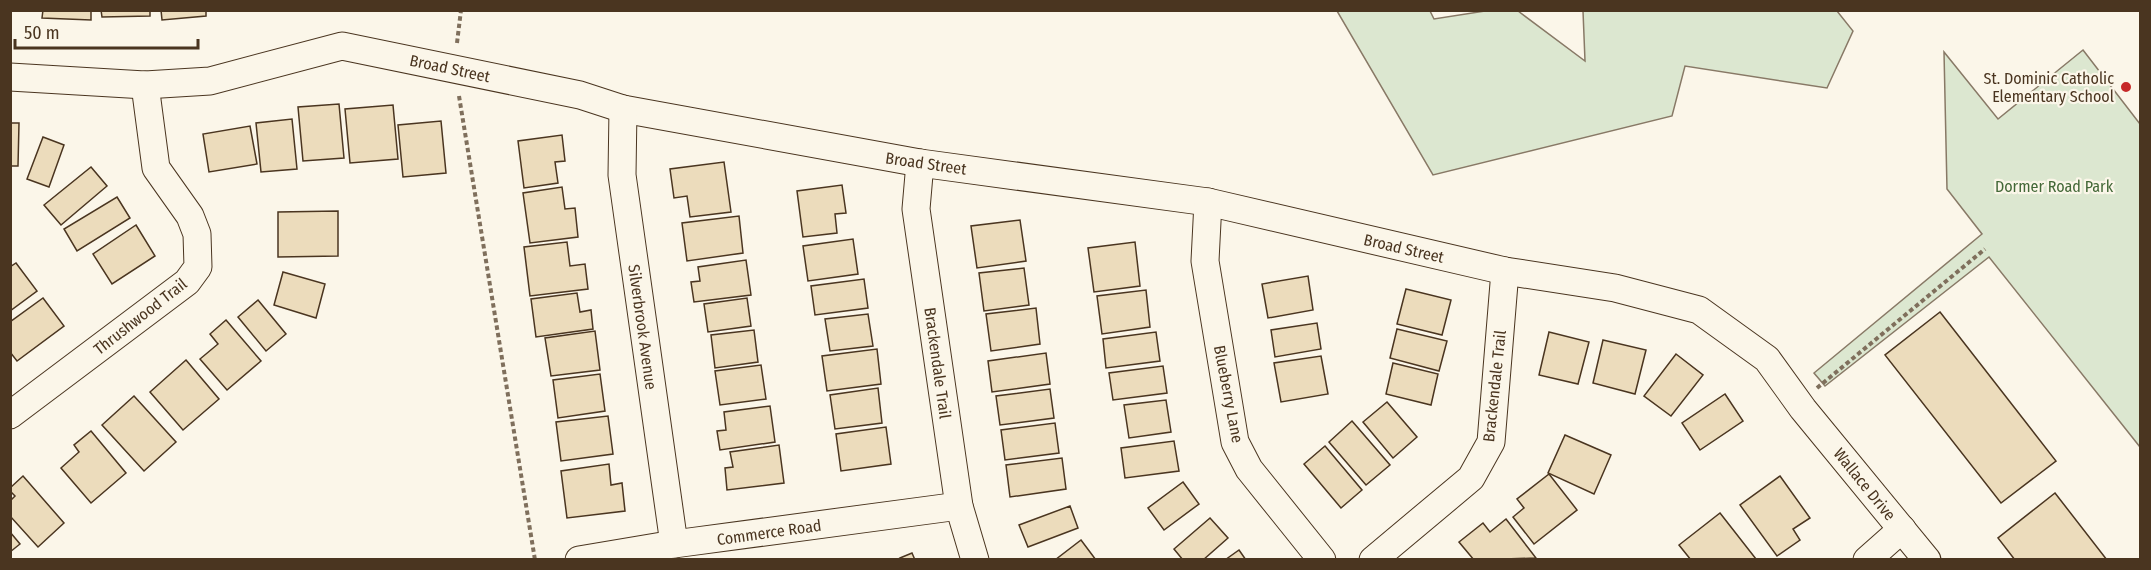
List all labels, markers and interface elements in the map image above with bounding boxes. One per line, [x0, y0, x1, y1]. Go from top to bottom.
scale bar [15, 12, 198, 50]
text: 50 m [24, 22, 60, 44]
street label: Broad Street [408, 51, 493, 86]
place label: St. Dominic Catholic Elementary School [1984, 69, 2114, 106]
marker: St. Dominic Catholic Elementary School [2119, 80, 2133, 94]
street label: Broad Street [884, 148, 968, 179]
park label: Dormer Road Park [1995, 177, 2114, 196]
street label: Broad Street [1362, 230, 1447, 267]
street label: Silverbrook Avenue [624, 263, 661, 391]
street label: Thrushwood Trail [90, 274, 191, 359]
street label: Brackendale Trail [920, 306, 955, 420]
street label: Brackendale Trail [1479, 329, 1510, 443]
street label: Blueberry Lane [1210, 344, 1247, 445]
street label: Wallace Drive [1830, 444, 1900, 524]
street label: Commerce Road [716, 516, 823, 549]

